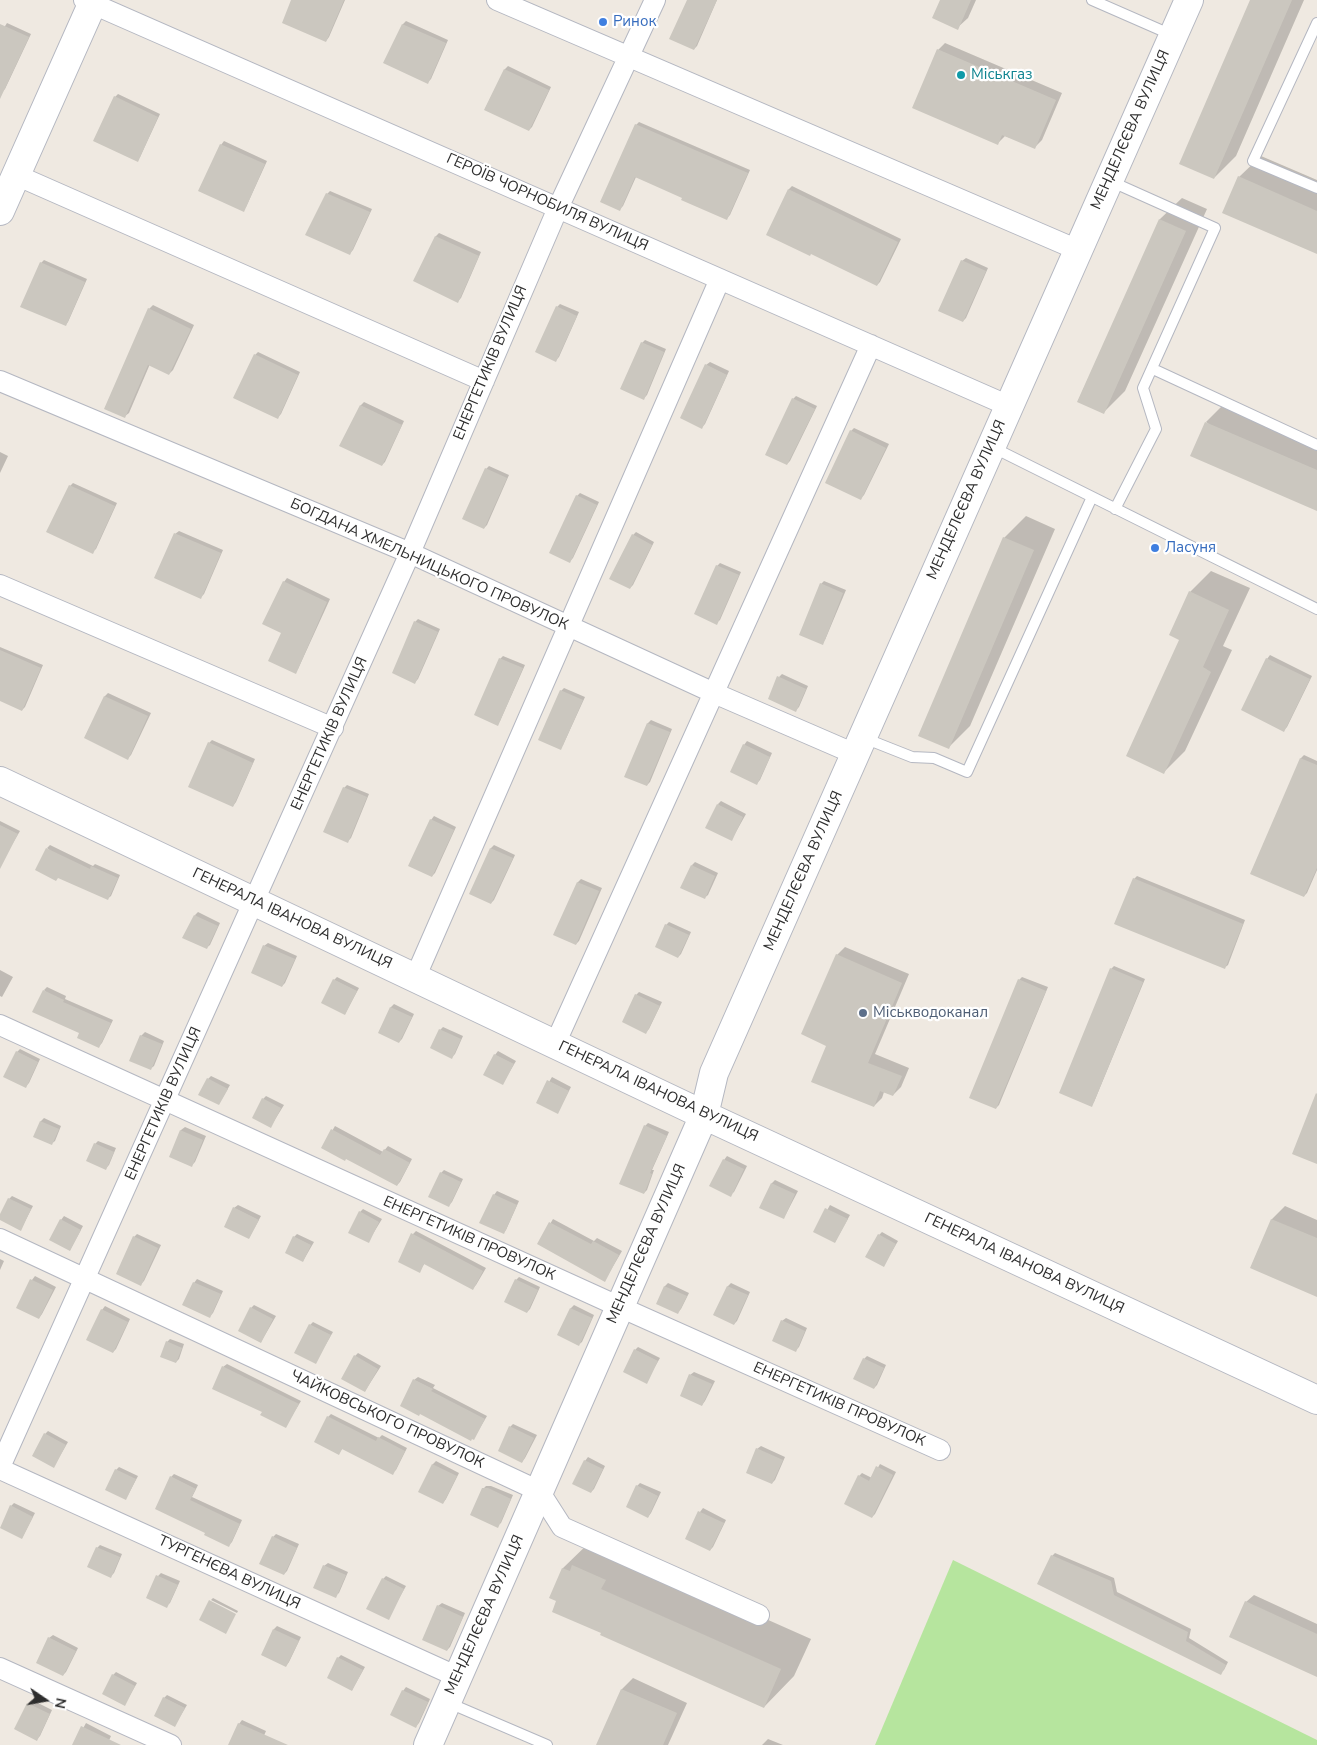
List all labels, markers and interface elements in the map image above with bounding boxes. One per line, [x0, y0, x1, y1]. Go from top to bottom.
place label: Ринок [613, 13, 656, 31]
marker: Ринок [597, 16, 609, 28]
street label: МЕНДЕЛЄЄВА ВУЛИЦЯ [1088, 47, 1174, 213]
place label: Міськгаз [971, 66, 1033, 84]
marker: Міськгаз [955, 69, 967, 81]
street label: ГЕРОЇВ ЧОРНОБИЛЯ ВУЛИЦЯ [443, 150, 651, 256]
street label: ЕНЕРГЕТИКІВ ВУЛИЦЯ [450, 283, 532, 443]
street label: МЕНДЕЛЄЄВА ВУЛИЦЯ [924, 417, 1010, 583]
street label: БОГДАНА ХМЕЛЬНИЦЬКОГО ПРОВУЛОК [287, 495, 571, 635]
place label: Ласуня [1165, 539, 1216, 557]
marker: Ласуня [1149, 542, 1161, 554]
street label: ЕНЕРГЕТИКІВ ВУЛИЦЯ [288, 654, 372, 814]
street label: МЕНДЕЛЄЄВА ВУЛИЦЯ [761, 788, 847, 954]
street label: ГЕНЕРАЛА ІВАНОВА ВУЛИЦЯ [189, 865, 395, 973]
place label: Міськводоканал [873, 1004, 988, 1022]
marker: Міськводоканал [857, 1007, 869, 1019]
street label: ЕНЕРГЕТИКІВ ВУЛИЦЯ [122, 1024, 206, 1184]
street label: ГЕНЕРАЛА ІВАНОВА ВУЛИЦЯ [555, 1038, 761, 1146]
street label: МЕНДЕЛЄЄВА ВУЛИЦЯ [604, 1161, 690, 1327]
street label: ЕНЕРГЕТИКІВ ПРОВУЛОК [380, 1193, 558, 1285]
street label: ГЕНЕРАЛА ІВАНОВА ВУЛИЦЯ [921, 1210, 1127, 1318]
street label: ЕНЕРГЕТИКІВ ПРОВУЛОК [750, 1359, 928, 1451]
street label: ЧАЙКОВСЬКОГО ПРОВУЛОК [287, 1367, 487, 1473]
street label: ТУРГЕНЄВА ВУЛИЦЯ [155, 1532, 303, 1614]
street label: МЕНДЕЛЄЄВА ВУЛИЦЯ [442, 1532, 528, 1698]
north arrow [20, 1675, 70, 1725]
text: N [50, 1696, 71, 1710]

